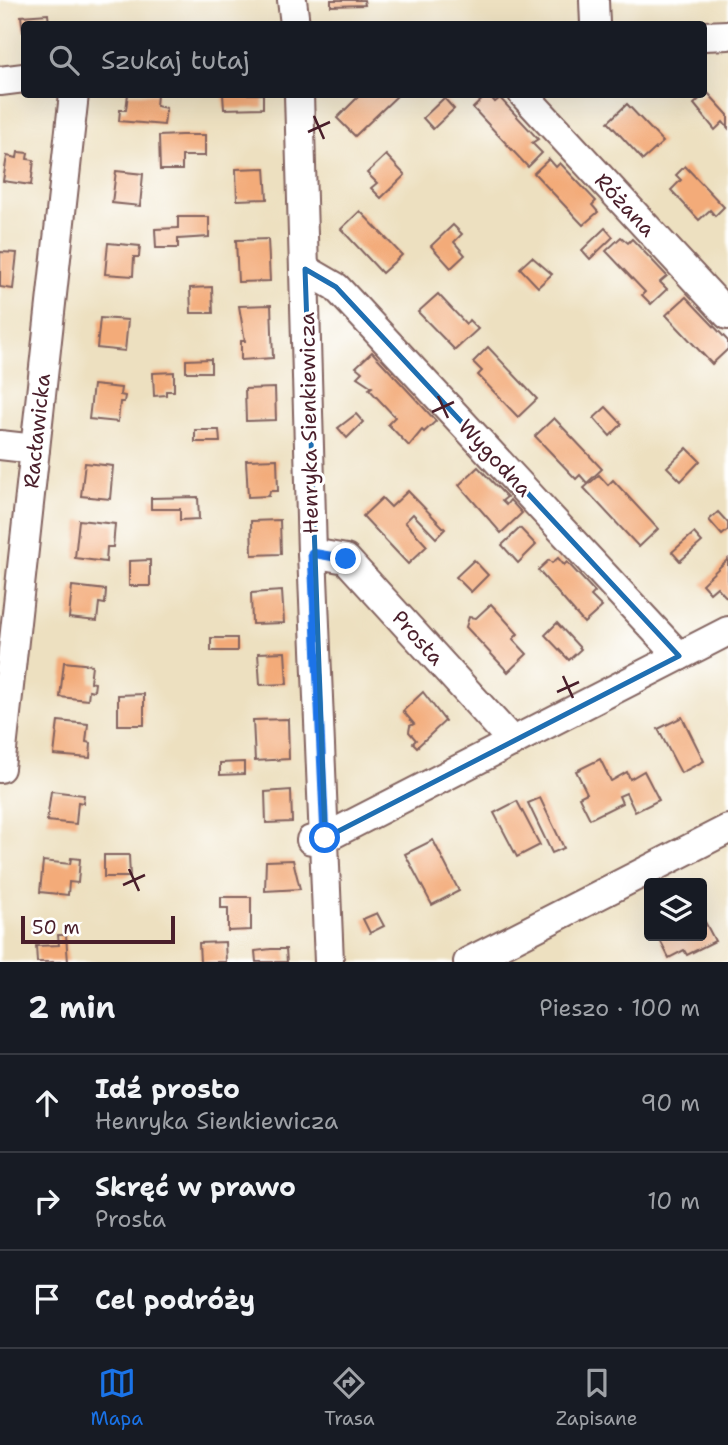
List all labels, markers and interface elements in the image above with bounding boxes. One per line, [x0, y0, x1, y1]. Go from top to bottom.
search box [21, 21, 707, 98]
icon: search [45, 41, 83, 79]
text: Szukaj tutaj [101, 42, 250, 77]
street label: Różana [588, 167, 662, 243]
street label: Henryka Sienkiewicza [293, 312, 325, 534]
street label: Racławicka [17, 372, 57, 490]
street label: Wygodna [452, 413, 538, 503]
route end [330, 543, 361, 574]
street label: Prosta [386, 605, 450, 671]
route start [309, 822, 340, 853]
map controls [644, 878, 707, 941]
button: layers [644, 878, 707, 941]
scale bar [21, 913, 175, 945]
text: 50 m [32, 915, 80, 940]
text: 2 min [28, 987, 115, 1028]
text: Pieszo · 100 m [539, 993, 700, 1023]
text: Idź prosto [95, 1071, 240, 1106]
icon: ahead [28, 1084, 66, 1122]
text: 90 m [640, 1088, 700, 1118]
text: Henryka Sienkiewicza [95, 1106, 338, 1136]
text: Skręć w prawo [95, 1169, 296, 1204]
icon: right [28, 1182, 66, 1220]
text: 10 m [647, 1186, 700, 1216]
text: Prosta [95, 1204, 166, 1234]
icon: arrive [28, 1280, 66, 1318]
text: Cel podróży [95, 1282, 255, 1317]
tab: Mapa [91, 1364, 143, 1431]
tab: Trasa [324, 1364, 375, 1431]
tab: Zapisane [556, 1364, 637, 1431]

